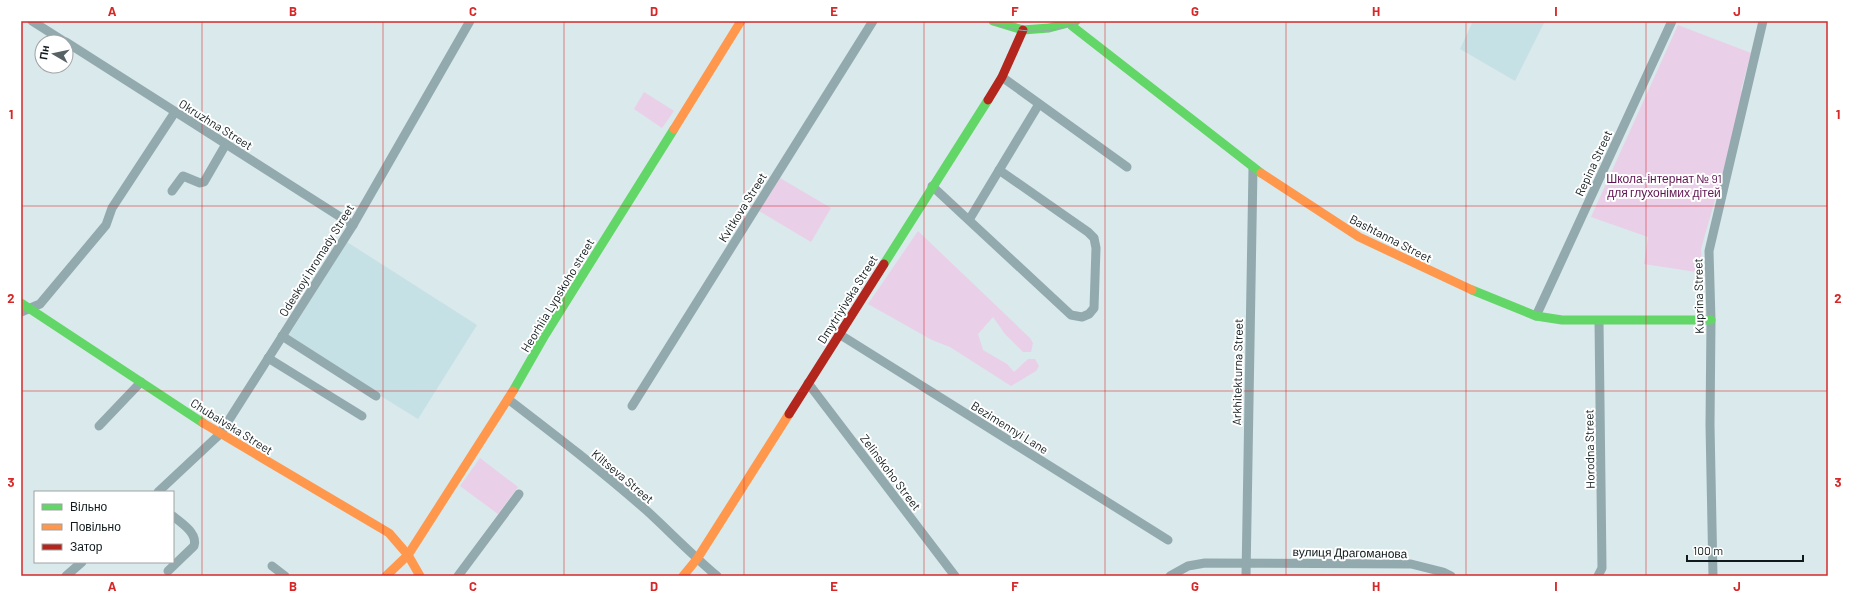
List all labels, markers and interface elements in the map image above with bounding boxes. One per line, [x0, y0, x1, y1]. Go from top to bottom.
text: A [108, 3, 117, 19]
text: B [289, 3, 297, 19]
text: C [469, 3, 477, 19]
text: D [650, 3, 658, 19]
text: E [830, 3, 838, 19]
text: F [1011, 3, 1019, 19]
text: G [1191, 3, 1199, 19]
text: H [1372, 3, 1380, 19]
text: I [1554, 3, 1558, 19]
text: J [1733, 3, 1741, 19]
north arrow [34, 34, 74, 74]
text: Пн [36, 44, 51, 61]
street label: Okruzhna Street [177, 96, 255, 152]
text: 1 [9, 106, 13, 122]
text: 1 [1836, 106, 1840, 122]
street label: Repina Street [1572, 128, 1614, 198]
street label: Kvitkova Street [715, 170, 769, 244]
park label: Школа-інтернат № 91 для глухонімих дітей [1606, 171, 1722, 200]
street label: Odeskoyi hromady Street [276, 201, 356, 319]
street label: Bashtanna Street [1347, 211, 1435, 265]
street label: Heorhiia Lypskoho street [518, 236, 596, 354]
street label: Dmytriyivska Street [814, 252, 880, 346]
street label: Kuprina Street [1690, 258, 1706, 334]
text: 2 [7, 290, 15, 306]
text: 2 [1834, 290, 1842, 306]
street label: Arkhitekturna Street [1229, 319, 1245, 425]
street label: Chubaivska Street [188, 395, 276, 457]
street label: Bezimennyi Lane [969, 398, 1051, 456]
street label: Horodna Street [1581, 409, 1597, 489]
street label: Zelinskoho Street [858, 431, 924, 513]
street label: Kiltseva Street [589, 446, 657, 506]
text: 3 [7, 474, 15, 490]
text: 3 [1834, 474, 1842, 490]
legend [34, 491, 174, 563]
text: Вільно [70, 499, 108, 513]
text: Повільно [70, 519, 121, 533]
scale bar [1687, 537, 1803, 563]
text: Затор [70, 539, 103, 554]
text: 100 m [1693, 543, 1723, 557]
street label: вулиця Драгоманова [1293, 544, 1408, 561]
text: A [108, 578, 117, 594]
text: B [289, 578, 297, 594]
text: C [469, 578, 477, 594]
text: D [650, 578, 658, 594]
text: E [830, 578, 838, 594]
text: F [1011, 578, 1019, 594]
text: G [1191, 578, 1199, 594]
text: H [1372, 578, 1380, 594]
text: I [1554, 578, 1558, 594]
text: J [1733, 578, 1741, 594]

